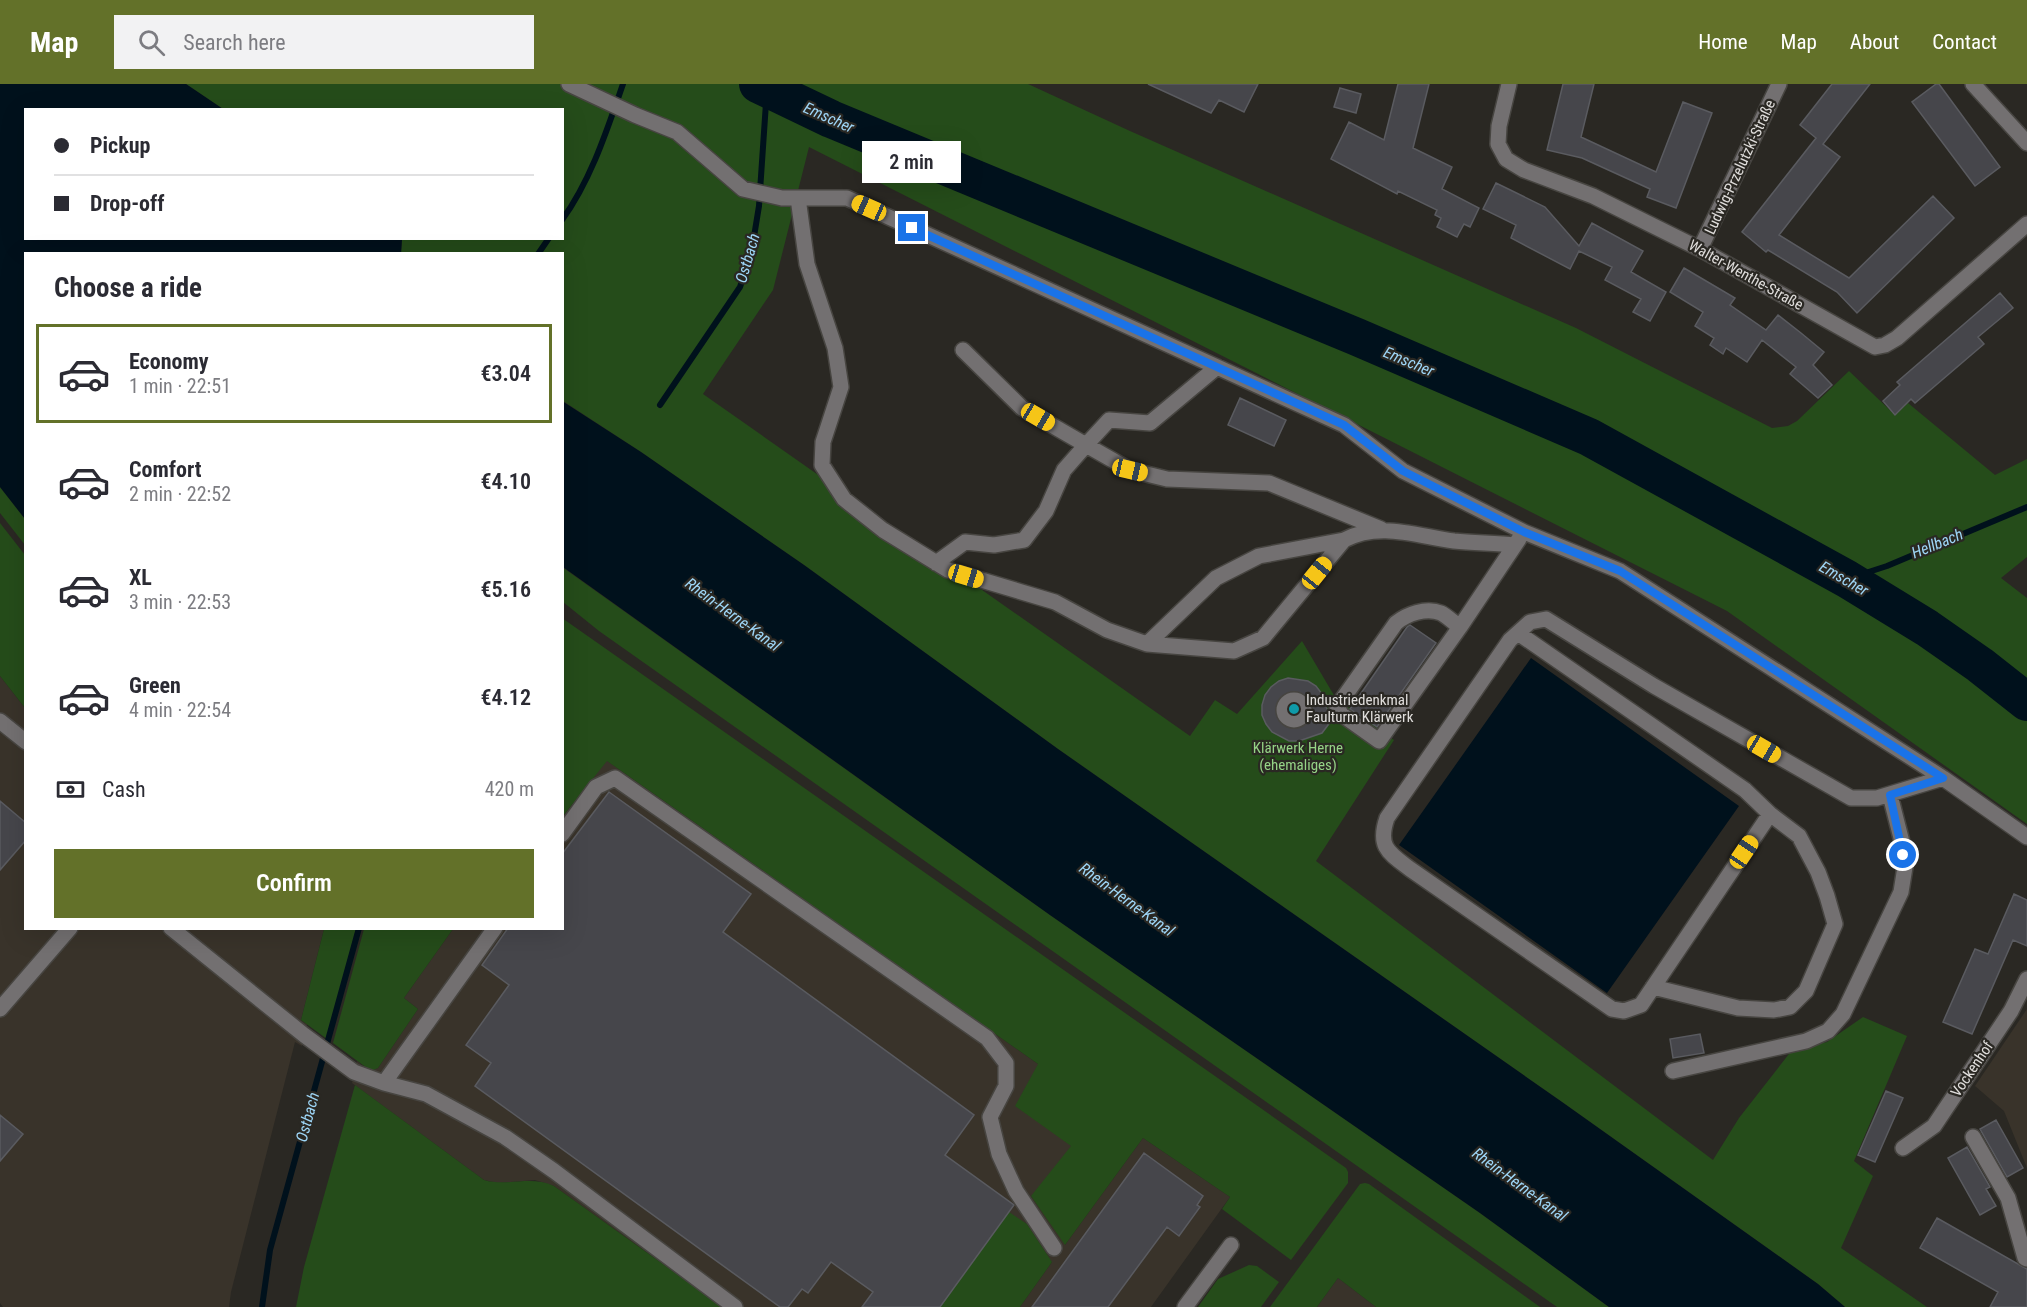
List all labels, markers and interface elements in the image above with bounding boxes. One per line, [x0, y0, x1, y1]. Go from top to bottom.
search box [114, 15, 534, 69]
text: Map [30, 26, 78, 59]
icon: search [135, 26, 168, 59]
text: Search here [183, 30, 286, 55]
text: Home [1698, 30, 1748, 54]
text: Map [1781, 30, 1817, 54]
text: About [1850, 30, 1899, 54]
text: Contact [1932, 30, 1997, 54]
street label: Ludwig-Przelutzki-Straße [1701, 97, 1779, 237]
water label: Emscher [801, 98, 858, 137]
text: Pickup [90, 133, 150, 158]
callout: 2 min [862, 141, 962, 183]
text: 2 min [889, 150, 934, 174]
text: Drop-off [90, 191, 164, 216]
car [849, 192, 889, 224]
route end [898, 214, 925, 241]
water label: Ostbach [731, 231, 764, 285]
street label: Walter-Wenthe-Straße [1686, 236, 1806, 314]
text: Choose a ride [54, 272, 202, 304]
water label: Emscher [1381, 342, 1438, 381]
icon: car [57, 347, 111, 401]
text: Economy [129, 349, 209, 374]
text: €3.04 [480, 361, 531, 386]
text: 1 min · 22:51 [129, 374, 231, 398]
car [1018, 400, 1058, 434]
icon: car [57, 455, 111, 509]
text: Comfort [129, 457, 202, 482]
car [1110, 457, 1150, 483]
text: €4.10 [480, 469, 531, 494]
text: 2 min · 22:52 [129, 482, 231, 506]
water label: Hellbach [1909, 525, 1966, 562]
car [1299, 553, 1335, 593]
water label: Emscher [1816, 557, 1873, 601]
car [946, 562, 986, 590]
icon: car [57, 563, 111, 617]
text: XL [129, 565, 152, 590]
water label: Rhein-Herne-Kanal [682, 574, 784, 655]
text: €5.16 [480, 577, 531, 602]
text: 3 min · 22:53 [129, 590, 231, 614]
icon: car [57, 671, 111, 725]
text: Green [129, 673, 181, 698]
text: €4.12 [480, 685, 531, 710]
place label: Industriedenkmal Faulturm Klärwerk [1306, 691, 1414, 726]
text: 4 min · 22:54 [129, 698, 231, 722]
marker: Industriedenkmal Faulturm Klärwerk [1287, 702, 1301, 716]
car [1744, 732, 1784, 766]
park label: Klärwerk Herne (ehemaliges) [1253, 739, 1343, 774]
icon: cash [54, 773, 87, 806]
text: Cash [102, 777, 146, 802]
text: 420 m [485, 777, 534, 801]
car [1726, 832, 1762, 872]
route start [1889, 841, 1916, 868]
button: Confirm [54, 849, 534, 918]
water label: Rhein-Herne-Kanal [1076, 859, 1178, 940]
street label: Vockenhof [1947, 1038, 1997, 1100]
water label: Ostbach [292, 1090, 323, 1144]
water label: Rhein-Herne-Kanal [1469, 1144, 1571, 1225]

